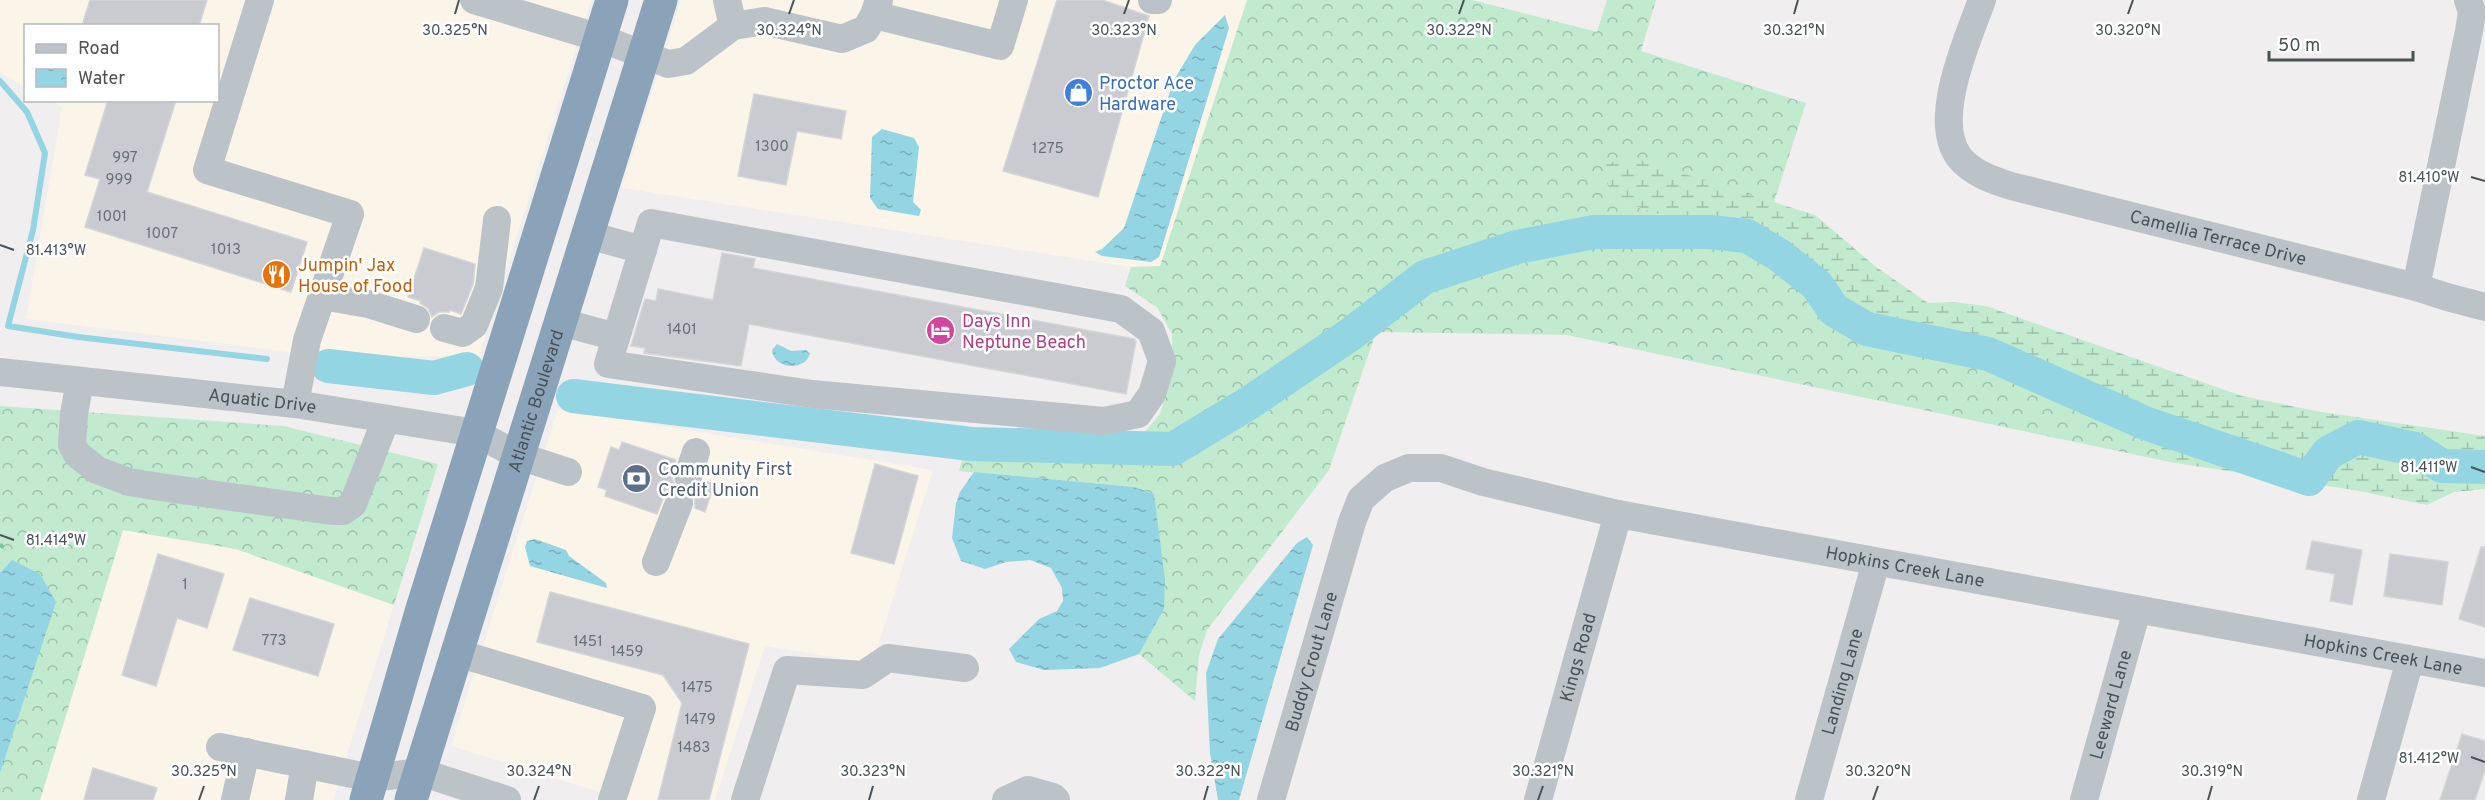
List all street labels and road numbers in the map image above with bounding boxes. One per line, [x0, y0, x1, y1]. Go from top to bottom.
street label: Camellia Terrace Drive [2127, 206, 2309, 272]
street label: Atlantic Boulevard [504, 327, 570, 476]
street label: Aquatic Drive [207, 385, 318, 420]
street label: Hopkins Creek Lane [1823, 542, 1986, 594]
street label: Buddy Crout Lane [1281, 589, 1344, 735]
street label: Kings Road [1556, 611, 1603, 705]
street label: Landing Lane [1818, 626, 1870, 738]
street label: Hopkins Creek Lane [2301, 630, 2464, 682]
street label: Leeward Lane [2086, 648, 2138, 762]

